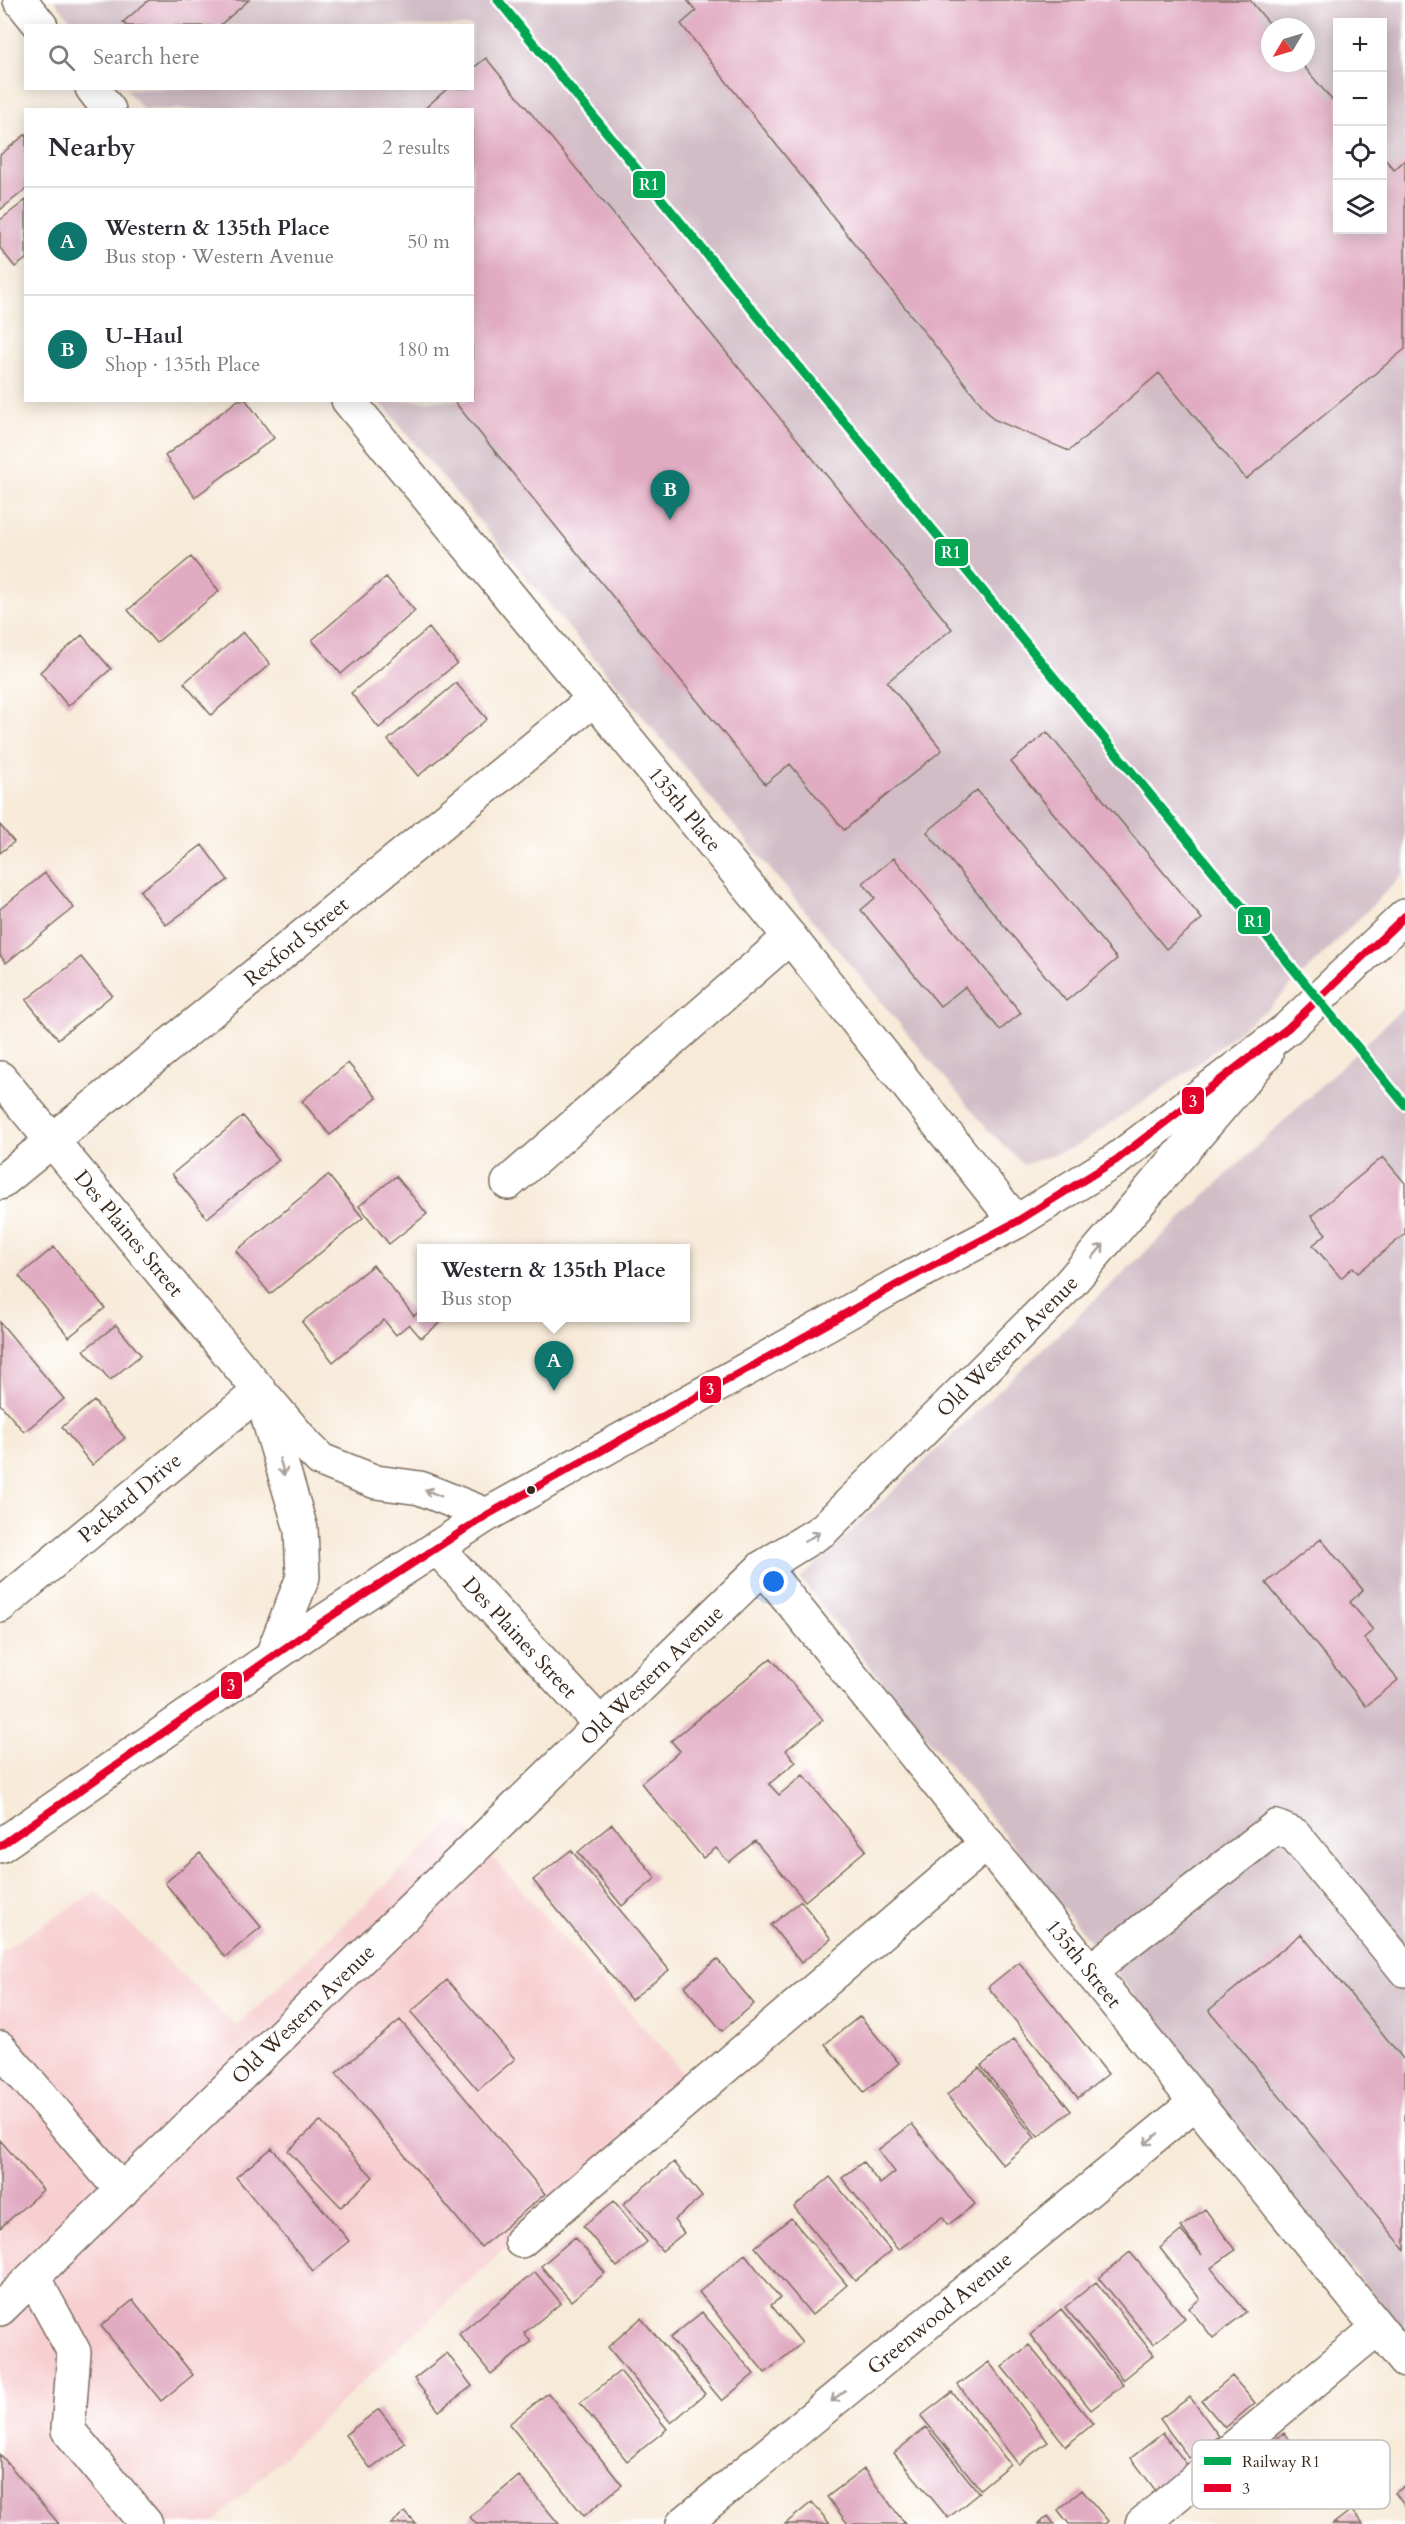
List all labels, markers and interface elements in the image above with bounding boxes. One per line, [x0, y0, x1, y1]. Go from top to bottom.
north arrow [1261, 18, 1315, 72]
map controls [1333, 18, 1387, 234]
button: + [1333, 18, 1387, 72]
search box [24, 24, 474, 90]
icon: search [45, 41, 78, 74]
text: Search here [93, 42, 200, 72]
button: − [1333, 72, 1387, 126]
button: locate [1333, 126, 1387, 180]
text: Nearby [48, 130, 136, 165]
text: 2 results [382, 134, 450, 161]
line badge: R1 [632, 170, 666, 199]
text: R1 [639, 174, 659, 196]
button: layers [1333, 180, 1387, 234]
text: Western & 135th Place [105, 213, 330, 243]
text: A [60, 228, 75, 255]
text: 50 m [407, 228, 450, 255]
text: Bus stop · Western Avenue [105, 243, 334, 270]
text: U-Haul [105, 321, 183, 351]
text: B [60, 336, 75, 363]
text: 180 m [397, 336, 450, 363]
text: Shop · 135th Place [105, 351, 260, 378]
pin: B [650, 470, 690, 520]
line badge: R1 [934, 538, 969, 567]
text: R1 [941, 542, 961, 564]
street label: 135th Place [641, 761, 728, 858]
street label: Rexford Street [238, 890, 355, 993]
line badge: R1 [1237, 906, 1271, 935]
text: R1 [1244, 911, 1264, 933]
line badge: 3 [1181, 1086, 1205, 1115]
text: 3 [1189, 1091, 1197, 1113]
street label: Des Plaines Street [68, 1164, 191, 1303]
one-way arrow [1092, 1243, 1105, 1259]
popup [417, 1244, 690, 1322]
text: Western & 135th Place [441, 1255, 666, 1285]
street label: Old Western Avenue [930, 1269, 1085, 1424]
text: Bus stop [441, 1285, 512, 1312]
pin: A [534, 1342, 574, 1391]
line badge: 3 [699, 1375, 722, 1404]
text: 3 [706, 1379, 714, 1401]
street label: Packard Drive [72, 1446, 188, 1550]
one-way arrow [276, 1457, 288, 1476]
unlabelled marker [525, 1484, 537, 1496]
one-way arrow [424, 1487, 442, 1498]
one-way arrow [803, 1530, 820, 1542]
your location [759, 1567, 788, 1596]
street label: Des Plaines Street [456, 1570, 584, 1705]
street label: Old Western Avenue [574, 1599, 730, 1752]
line badge: 3 [220, 1671, 243, 1700]
text: 3 [227, 1675, 235, 1697]
street label: 135th Street [1039, 1913, 1129, 2014]
street label: Old Western Avenue [225, 1938, 381, 2091]
one-way arrow [1143, 2132, 1159, 2145]
street label: Greenwood Avenue [861, 2245, 1018, 2381]
one-way arrow [830, 2390, 846, 2403]
legend [1192, 2440, 1390, 2509]
text: Railway R1 [1242, 2451, 1320, 2473]
text: 3 [1242, 2478, 1250, 2500]

